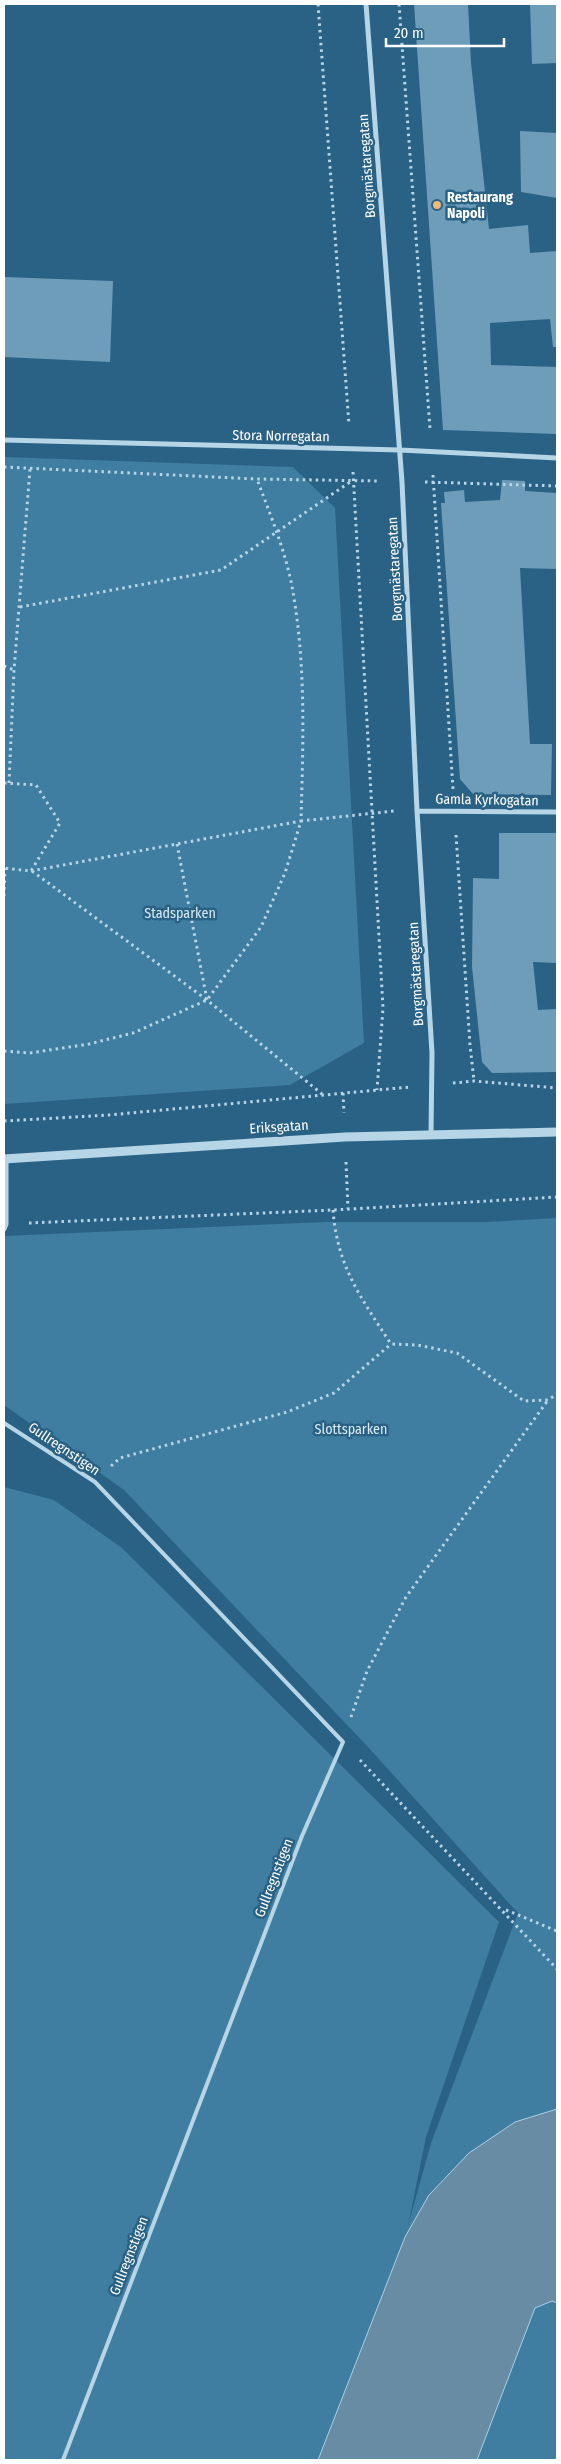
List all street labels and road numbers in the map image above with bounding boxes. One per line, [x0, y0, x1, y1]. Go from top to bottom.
street label: Borgmästaregatan [355, 113, 379, 219]
street label: Stora Norregatan [232, 427, 330, 445]
street label: Borgmästaregatan [384, 516, 406, 622]
street label: Gamla Kyrkogatan [435, 791, 539, 809]
street label: Borgmästaregatan [405, 921, 427, 1027]
street label: Eriksgatan [249, 1116, 309, 1138]
street label: Gullregnstigen [25, 1419, 103, 1479]
street label: Gullregnstigen [251, 1836, 297, 1920]
street label: Gullregnstigen [106, 2214, 152, 2298]

